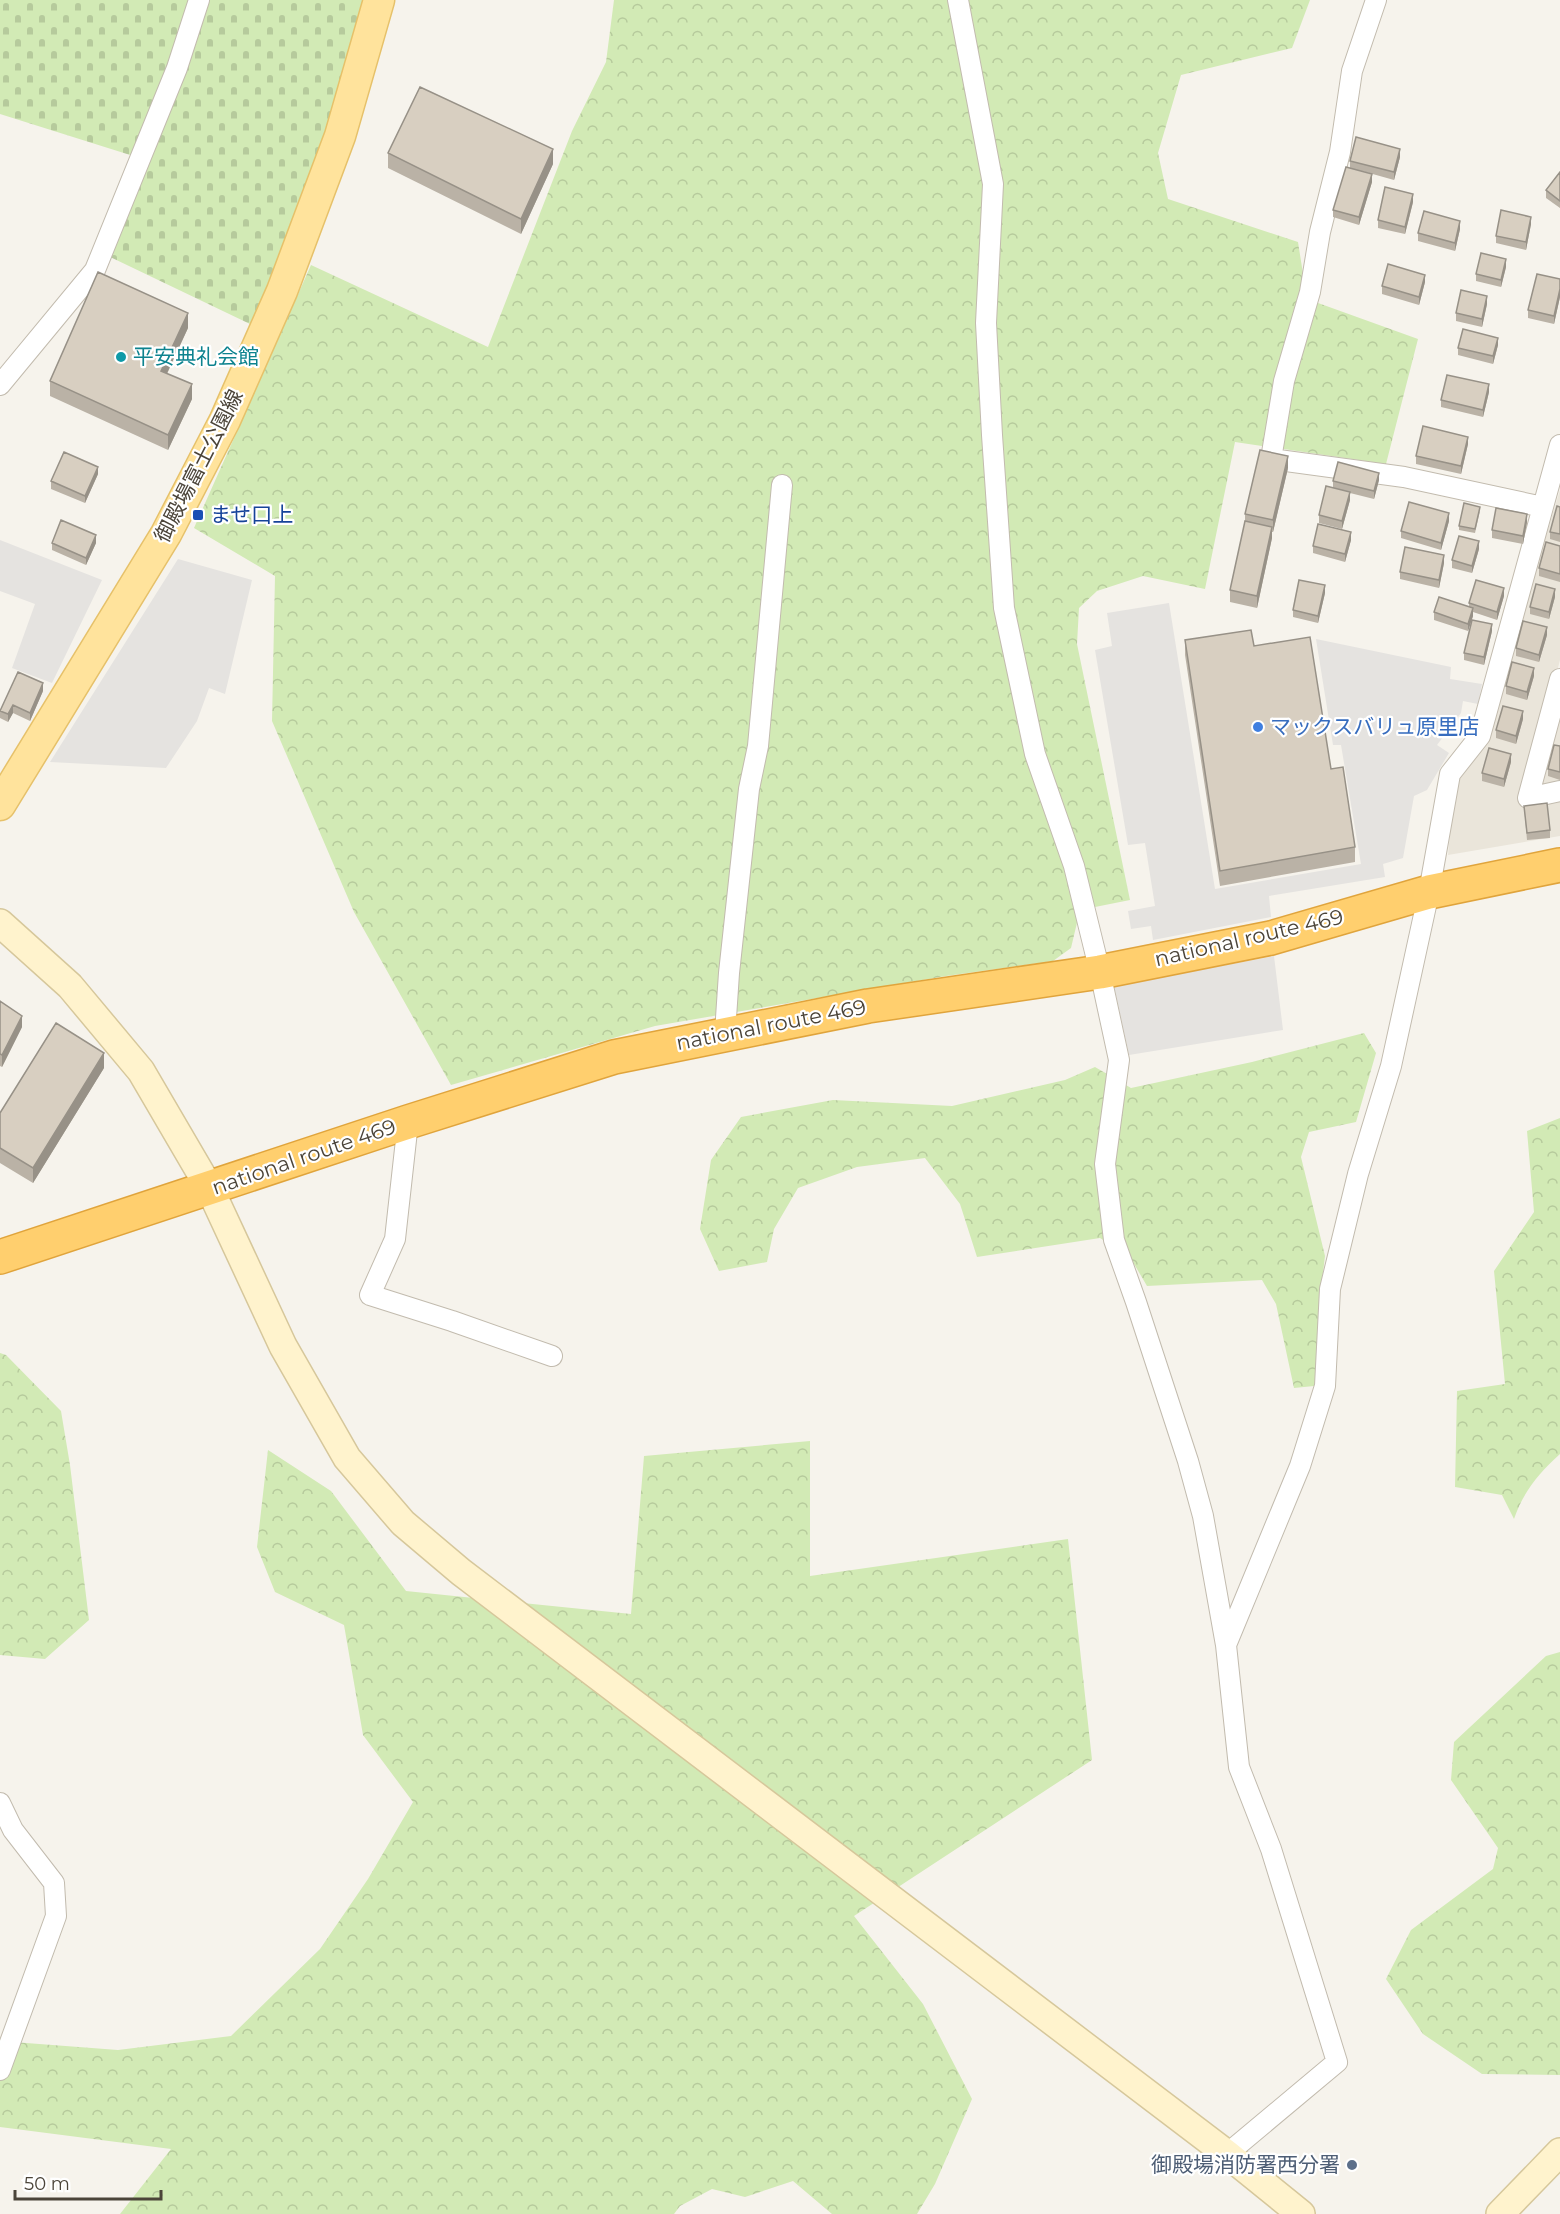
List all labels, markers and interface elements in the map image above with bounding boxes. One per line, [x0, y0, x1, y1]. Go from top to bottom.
place label: 平安典礼会館 [133, 344, 259, 369]
marker: 平安典礼会館 [114, 350, 128, 364]
street label: 御殿場富士公園線 [149, 385, 248, 546]
place label: ませ口上 [210, 502, 293, 527]
marker: ませ口上 [191, 508, 205, 522]
place label: マックスバリュ原里店 [1270, 714, 1479, 739]
marker: マックスバリュ原里店 [1251, 720, 1265, 734]
street label: national route 469 [1152, 904, 1346, 971]
street label: national route 469 [674, 994, 868, 1055]
street label: national route 469 [209, 1113, 399, 1200]
place label: 御殿場消防署西分署 [1151, 2152, 1340, 2177]
marker: 御殿場消防署西分署 [1345, 2158, 1359, 2172]
scale bar [15, 2163, 160, 2201]
text: 50 m [24, 2173, 70, 2195]

